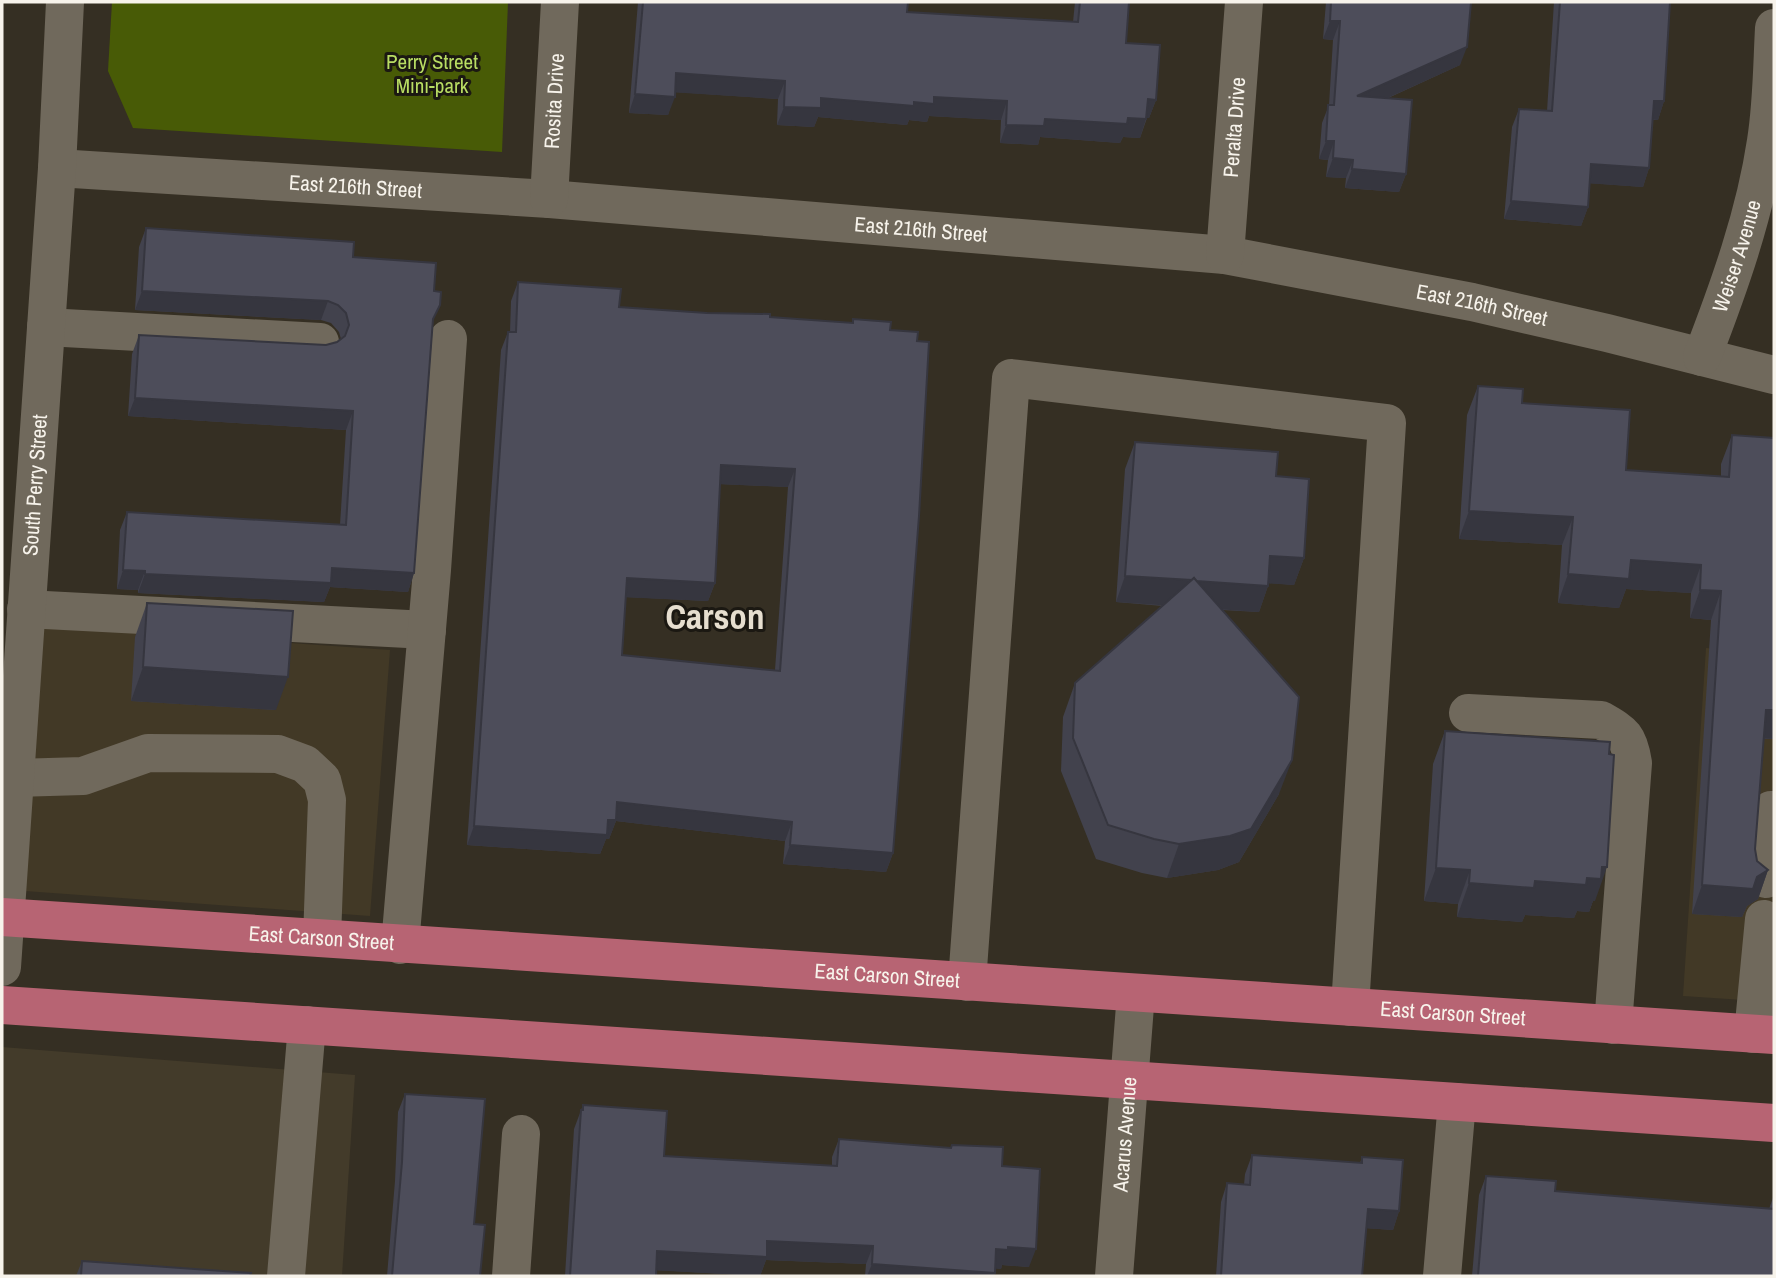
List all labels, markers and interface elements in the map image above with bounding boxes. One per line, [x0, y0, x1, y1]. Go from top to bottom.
park label: Perry Street Mini-park [386, 47, 478, 100]
street label: Rosita Drive [537, 53, 571, 150]
street label: Peralta Drive [1216, 76, 1252, 179]
street label: East 216th Street [288, 168, 423, 205]
street label: Weiser Avenue [1705, 197, 1768, 316]
street label: East 216th Street [853, 209, 989, 249]
street label: East 216th Street [1414, 277, 1550, 333]
street label: South Perry Street [15, 413, 54, 557]
district label: Carson [666, 593, 764, 640]
street label: East Carson Street [248, 918, 395, 957]
street label: East Carson Street [813, 956, 961, 995]
street label: East Carson Street [1379, 994, 1527, 1032]
street label: Acarus Avenue [1105, 1076, 1143, 1194]

